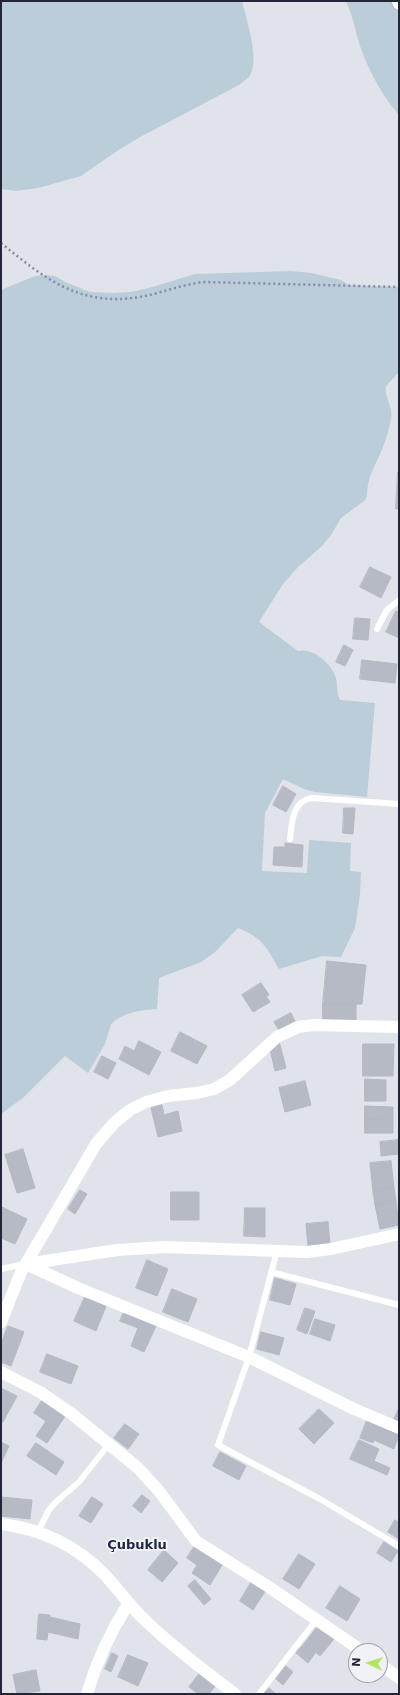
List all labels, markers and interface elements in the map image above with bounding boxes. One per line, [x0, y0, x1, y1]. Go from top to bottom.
district label: Çubuklu [107, 1538, 167, 1554]
north arrow [348, 1643, 388, 1683]
text: N [350, 1657, 363, 1667]

